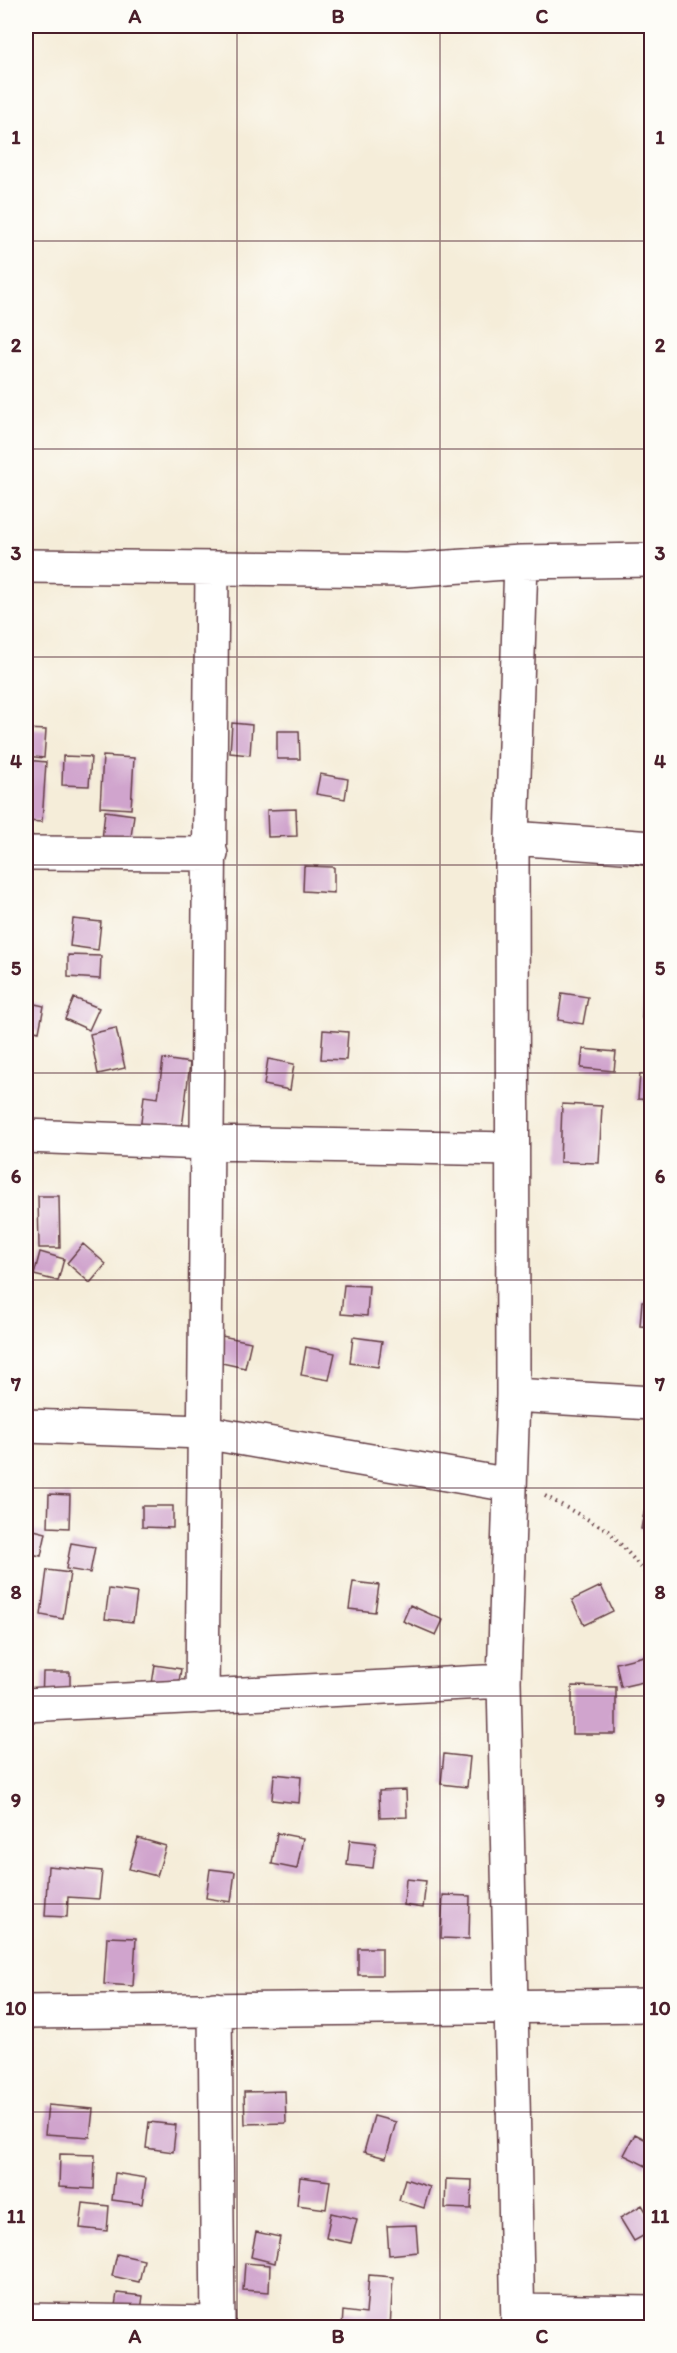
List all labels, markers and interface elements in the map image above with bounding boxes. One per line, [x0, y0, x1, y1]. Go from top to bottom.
text: A [128, 4, 142, 28]
text: B [332, 4, 345, 28]
text: C [536, 4, 549, 28]
text: 1 [11, 125, 21, 149]
text: 1 [655, 125, 665, 149]
text: 2 [11, 333, 22, 357]
text: 2 [655, 333, 666, 357]
text: 3 [11, 541, 22, 565]
text: 3 [655, 541, 666, 565]
text: 4 [10, 749, 22, 773]
text: 4 [654, 749, 666, 773]
text: 5 [11, 956, 22, 980]
text: 5 [655, 956, 666, 980]
text: 6 [11, 1164, 22, 1188]
text: 6 [655, 1164, 666, 1188]
text: 7 [10, 1372, 21, 1396]
text: 7 [654, 1372, 665, 1396]
text: 8 [11, 1580, 22, 1604]
text: 8 [655, 1580, 666, 1604]
text: 9 [11, 1788, 21, 1812]
text: 9 [655, 1788, 665, 1812]
text: 10 [5, 1996, 27, 2020]
text: 10 [649, 1996, 671, 2020]
text: 11 [7, 2204, 26, 2228]
text: 11 [651, 2204, 670, 2228]
text: A [128, 2324, 142, 2348]
text: B [332, 2324, 345, 2348]
text: C [536, 2324, 549, 2348]

